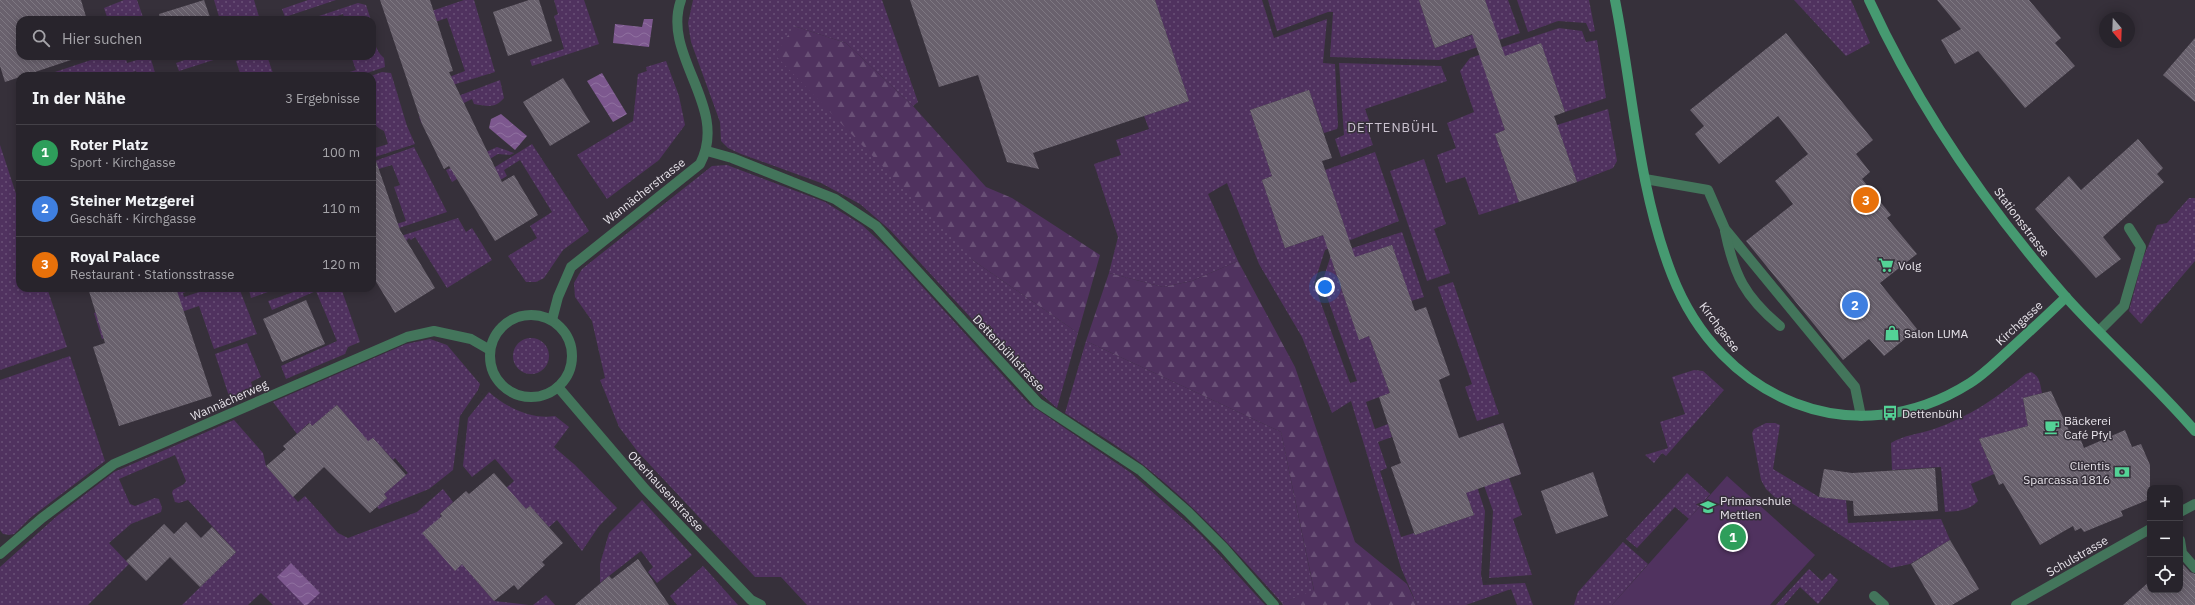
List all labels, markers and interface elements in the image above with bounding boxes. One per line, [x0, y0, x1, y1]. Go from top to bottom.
north arrow [2099, 12, 2135, 48]
search box [16, 16, 376, 60]
icon: search [30, 27, 52, 49]
text: Hier suchen [62, 29, 142, 48]
text: In der Nähe [32, 87, 126, 109]
text: 3 Ergebnisse [285, 90, 360, 107]
district label: DETTENBÜHL [1347, 119, 1439, 136]
text: Roter Platz [70, 135, 148, 154]
text: 1 [41, 144, 49, 161]
text: 100 m [322, 144, 360, 161]
text: Sport · Kirchgasse [70, 154, 176, 171]
street label: Wannächerstrasse [600, 154, 688, 228]
street label: Stationsstrasse [1991, 184, 2053, 260]
pin: 3 [1853, 185, 1879, 215]
text: Steiner Metzgerei [70, 191, 194, 210]
text: 2 [41, 200, 49, 217]
text: 110 m [322, 200, 360, 217]
text: Geschäft · Kirchgasse [70, 210, 196, 227]
text: Royal Palace [70, 247, 160, 266]
text: 3 [41, 256, 49, 273]
text: 120 m [322, 256, 360, 273]
supermarket icon: Volg [1877, 256, 1895, 274]
place label: Volg [1898, 258, 1922, 273]
text: Restaurant · Stationsstrasse [70, 266, 234, 283]
your location [1315, 277, 1335, 297]
pin: 2 [1842, 290, 1868, 320]
street label: Kirchgasse [1992, 297, 2046, 349]
street label: Kirchgasse [1696, 299, 1744, 355]
street label: Dettenbühlstrasse [970, 312, 1049, 395]
shop icon: Salon LUMA [1883, 324, 1901, 342]
place label: Salon LUMA [1904, 326, 1969, 341]
street label: Wannächerweg [188, 376, 271, 424]
bus stop icon: Dettenbühl [1881, 404, 1899, 422]
place label: Dettenbühl [1902, 406, 1962, 421]
place label: Bäckerei Café Pfyl [2064, 413, 2112, 442]
cafe icon: Bäckerei Café Pfyl [2043, 418, 2061, 436]
street label: Oberhausenstrasse [625, 448, 707, 535]
place label: Clientis Sparcassa 1816 [2023, 458, 2110, 487]
bank icon: Clientis Sparcassa 1816 [2113, 463, 2131, 481]
map controls [2147, 485, 2183, 593]
button: + [2147, 485, 2183, 521]
place label: Primarschule Mettlen [1720, 493, 1792, 522]
school or university icon: Primarschule Mettlen [1699, 498, 1717, 516]
button: − [2147, 521, 2183, 557]
pin: 1 [1720, 522, 1746, 552]
street label: Schulstrasse [2043, 532, 2111, 580]
button: locate [2147, 557, 2183, 593]

